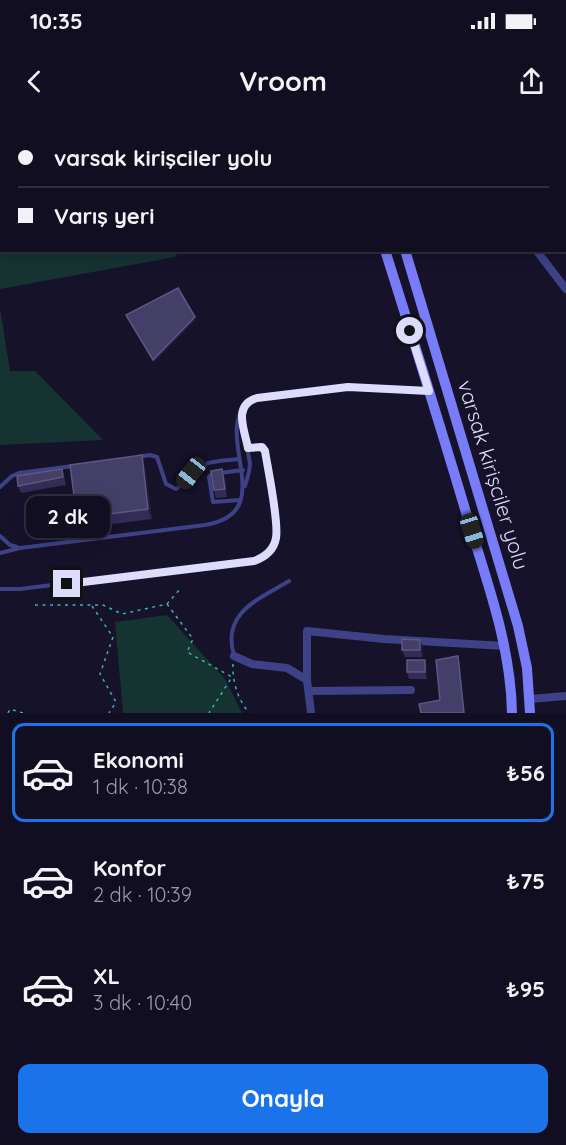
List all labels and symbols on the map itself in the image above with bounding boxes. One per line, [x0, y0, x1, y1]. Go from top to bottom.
route start [396, 317, 423, 344]
street label: varsak kirişciler yolu [453, 377, 535, 573]
car [173, 453, 209, 493]
callout: 2 dk [25, 497, 109, 539]
car [458, 511, 486, 551]
route end [53, 570, 80, 597]

